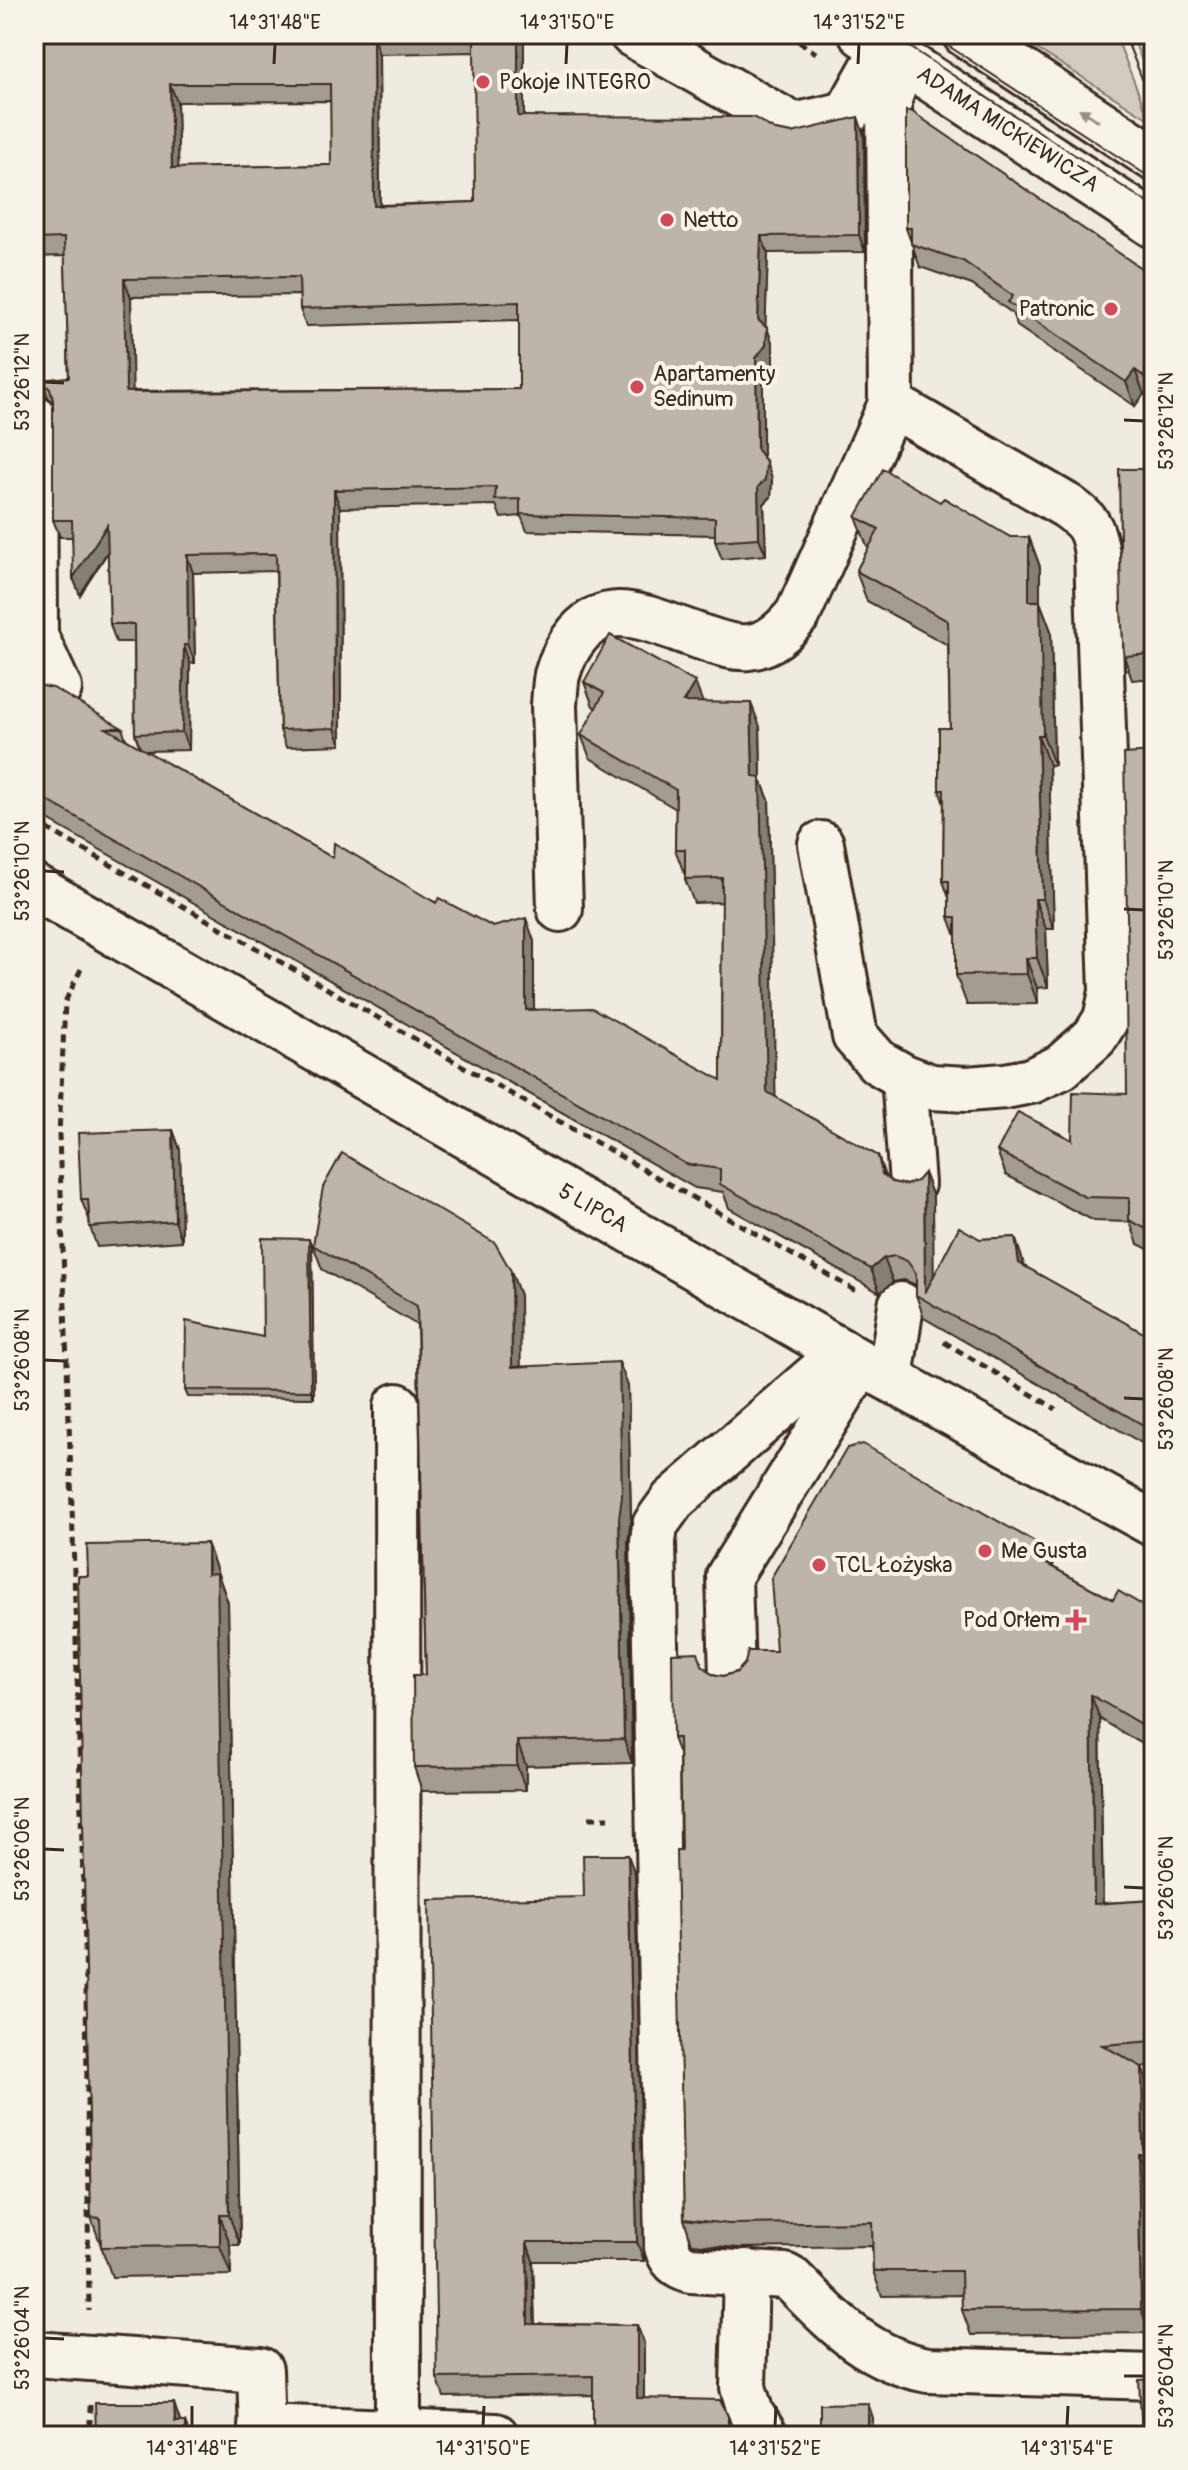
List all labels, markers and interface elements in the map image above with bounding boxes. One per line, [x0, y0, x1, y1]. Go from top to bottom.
text: 14°31'48"E [229, 10, 321, 35]
text: 14°31'50"E [520, 10, 614, 35]
text: 14°31'52"E [813, 10, 905, 35]
street label: ADAMA MICKIEWICZA [912, 60, 1104, 198]
place label: Pokoje INTEGRO [499, 68, 651, 96]
marker: Pokoje INTEGRO [474, 73, 492, 91]
one-way arrow [1078, 108, 1099, 123]
place label: Netto [683, 206, 738, 234]
marker: Netto [658, 211, 676, 229]
place label: Patronic [1019, 295, 1095, 323]
marker: Patronic [1102, 300, 1120, 318]
text: 53°26'12"N [10, 333, 35, 431]
place label: Apartamenty Sedinum [653, 360, 775, 413]
text: 53°26'12"N [1154, 372, 1179, 470]
marker: Apartamenty Sedinum [628, 378, 646, 396]
text: 53°26'10"N [10, 821, 35, 921]
text: 53°26'10"N [1154, 860, 1179, 960]
street label: 5 LIPCA [553, 1177, 633, 1239]
text: 53°26'08"N [10, 1309, 35, 1411]
text: 53°26'08"N [1154, 1348, 1179, 1450]
place label: Me Gusta [1001, 1537, 1087, 1565]
marker: Me Gusta [976, 1542, 994, 1560]
place label: TCL Łożyska [835, 1551, 952, 1579]
marker: TCL Łożyska [810, 1556, 828, 1574]
place label: Pod Orłem [963, 1606, 1060, 1634]
marker: Pod Orłem [1067, 1611, 1085, 1629]
text: 53°26'06"N [10, 1797, 35, 1901]
text: 53°26'06"N [1154, 1836, 1179, 1940]
text: 53°26'04"N [10, 2286, 35, 2390]
text: 53°26'04"N [1154, 2324, 1179, 2428]
text: 14°31'48"E [146, 2436, 238, 2461]
text: 14°31'50"E [436, 2436, 530, 2461]
text: 14°31'52"E [729, 2436, 821, 2461]
text: 14°31'54"E [1021, 2436, 1113, 2461]

